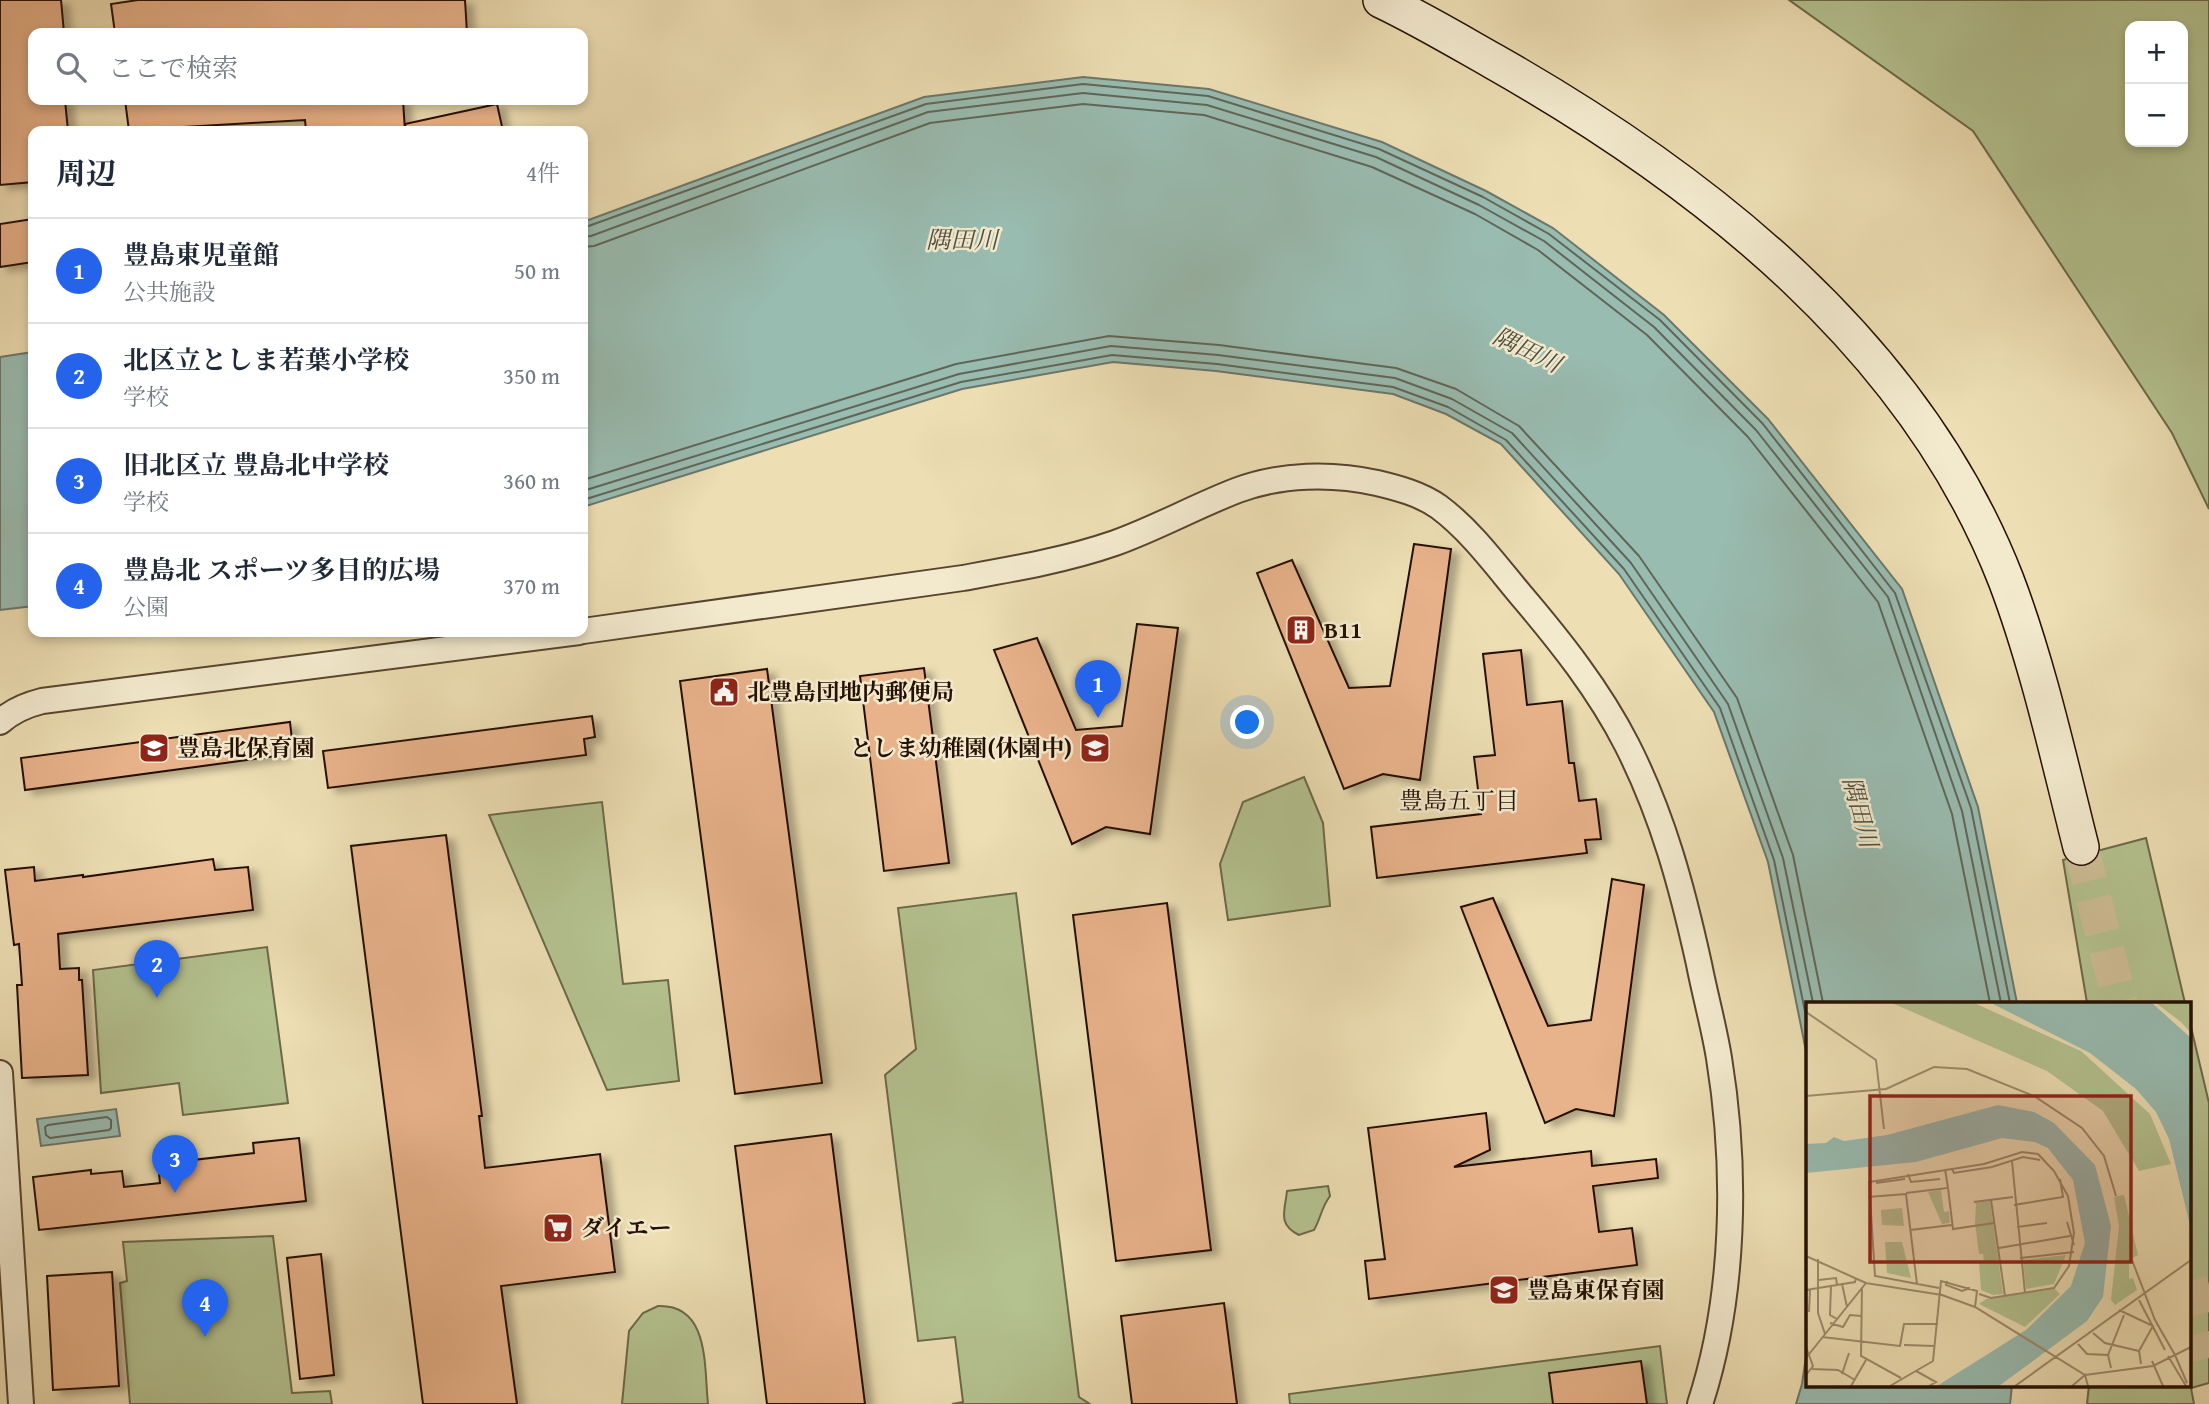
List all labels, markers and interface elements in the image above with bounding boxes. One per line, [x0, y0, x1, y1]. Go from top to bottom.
map controls [2125, 21, 2188, 147]
button: + [2125, 21, 2188, 84]
search box [28, 28, 588, 105]
icon: search [52, 48, 90, 86]
text: ここで検索 [108, 48, 238, 87]
button: − [2125, 84, 2188, 147]
text: 周辺 [56, 151, 116, 195]
text: 4件 [526, 156, 560, 189]
water label: 隅田川 [926, 222, 1001, 257]
text: 豊島東児童館 [123, 235, 279, 274]
text: 1 [73, 254, 85, 287]
text: 50 m [514, 254, 560, 287]
text: 公共施設 [123, 275, 215, 308]
water label: 隅田川 [1487, 318, 1570, 382]
text: 北区立としま若葉小学校 [123, 340, 409, 379]
text: 2 [73, 359, 85, 392]
text: 350 m [503, 359, 560, 392]
text: 学校 [123, 380, 169, 413]
text: 旧北区立 豊島北中学校 [123, 445, 389, 484]
text: 3 [73, 464, 85, 497]
text: 360 m [503, 464, 560, 497]
text: 学校 [123, 485, 169, 518]
text: 豊島北 スポーツ多目的広場 [123, 550, 440, 589]
text: 4 [73, 569, 85, 602]
text: 370 m [503, 569, 560, 602]
text: 公園 [123, 590, 169, 623]
building icon: B11 [1284, 613, 1318, 647]
place label: B11 [1324, 613, 1362, 646]
pin: 1 [1075, 660, 1121, 718]
public building icon: 北豊島団地内郵便局 [707, 675, 741, 709]
place label: 北豊島団地内郵便局 [747, 675, 954, 708]
your location [1230, 705, 1264, 739]
school or university icon: 豊島北保育園 [137, 731, 171, 765]
place label: 豊島北保育園 [177, 731, 315, 764]
place label: としま幼稚園(休園中) [850, 731, 1072, 764]
school or university icon: としま幼稚園(休園中) [1078, 731, 1112, 765]
water label: 隅田川 [1834, 773, 1887, 854]
district label: 豊島五丁目 [1399, 783, 1519, 818]
pin: 2 [134, 940, 180, 998]
inset map [1806, 1002, 2192, 1386]
pin: 3 [152, 1135, 198, 1193]
supermarket icon: ダイエー [541, 1211, 575, 1245]
place label: ダイエー [581, 1211, 672, 1244]
school or university icon: 豊島東保育園 [1487, 1273, 1521, 1307]
place label: 豊島東保育園 [1527, 1273, 1665, 1306]
pin: 4 [182, 1279, 228, 1337]

